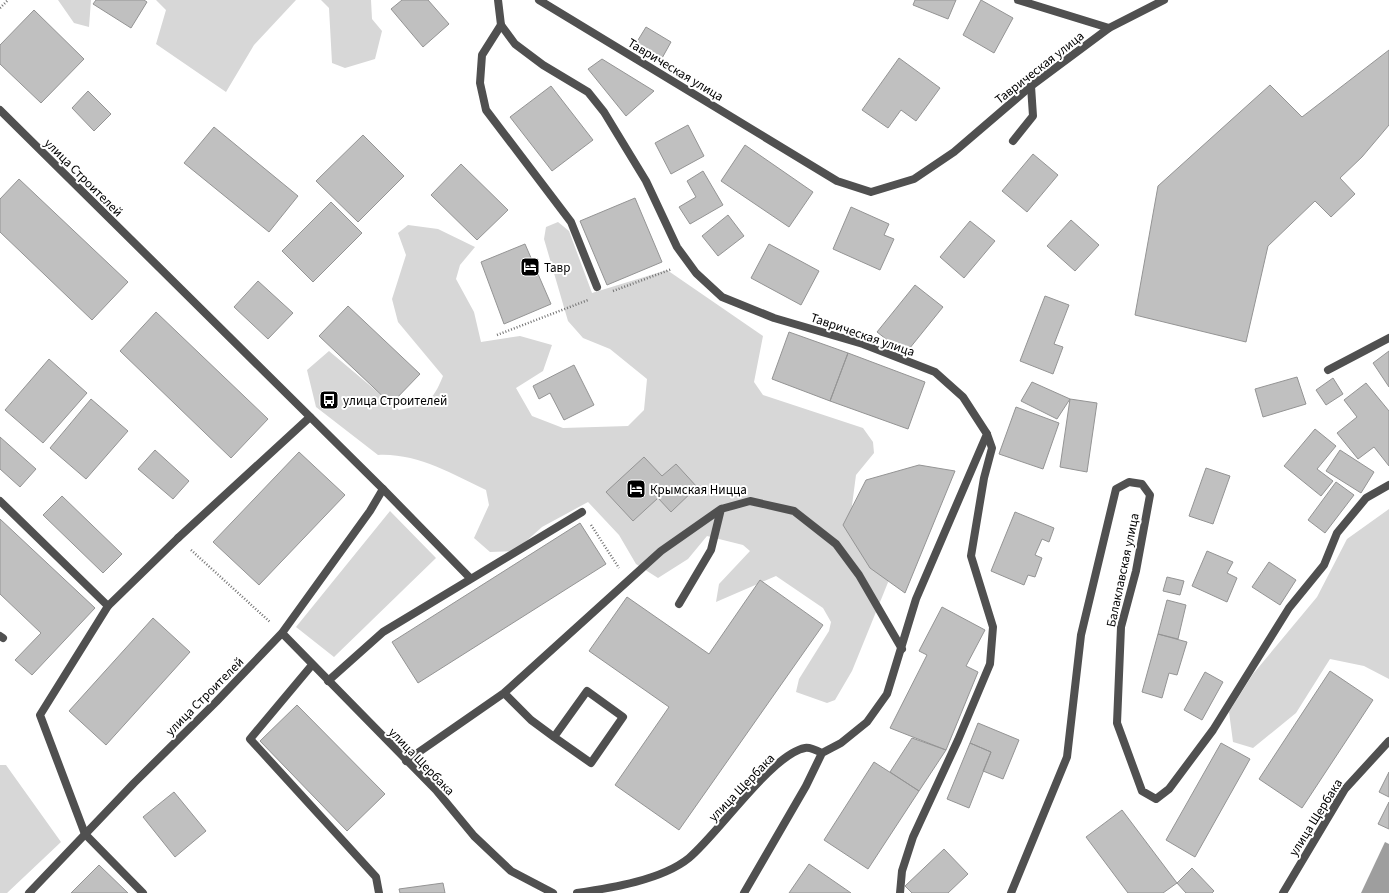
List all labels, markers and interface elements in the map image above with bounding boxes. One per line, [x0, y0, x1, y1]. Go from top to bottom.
street label: Таврическая улица [991, 27, 1088, 108]
street label: Таврическая улица [624, 34, 727, 106]
street label: улица Строителей [40, 134, 127, 221]
hotel icon: Тавр [519, 256, 541, 278]
place label: Тавр [544, 259, 570, 277]
street label: Таврическая улица [808, 309, 917, 361]
bus stop icon: улица Строителей [318, 389, 340, 411]
place label: улица Строителей [343, 392, 447, 410]
hotel icon: Крымская Ницца [625, 478, 647, 500]
place label: Крымская Ницца [650, 481, 747, 499]
street label: Балаклавская улица [1102, 512, 1144, 629]
street label: улица Строителей [161, 653, 248, 740]
street label: улица Щербака [384, 724, 458, 800]
street label: улица Щербака [705, 750, 779, 826]
street label: улица Щербака [1285, 775, 1347, 860]

